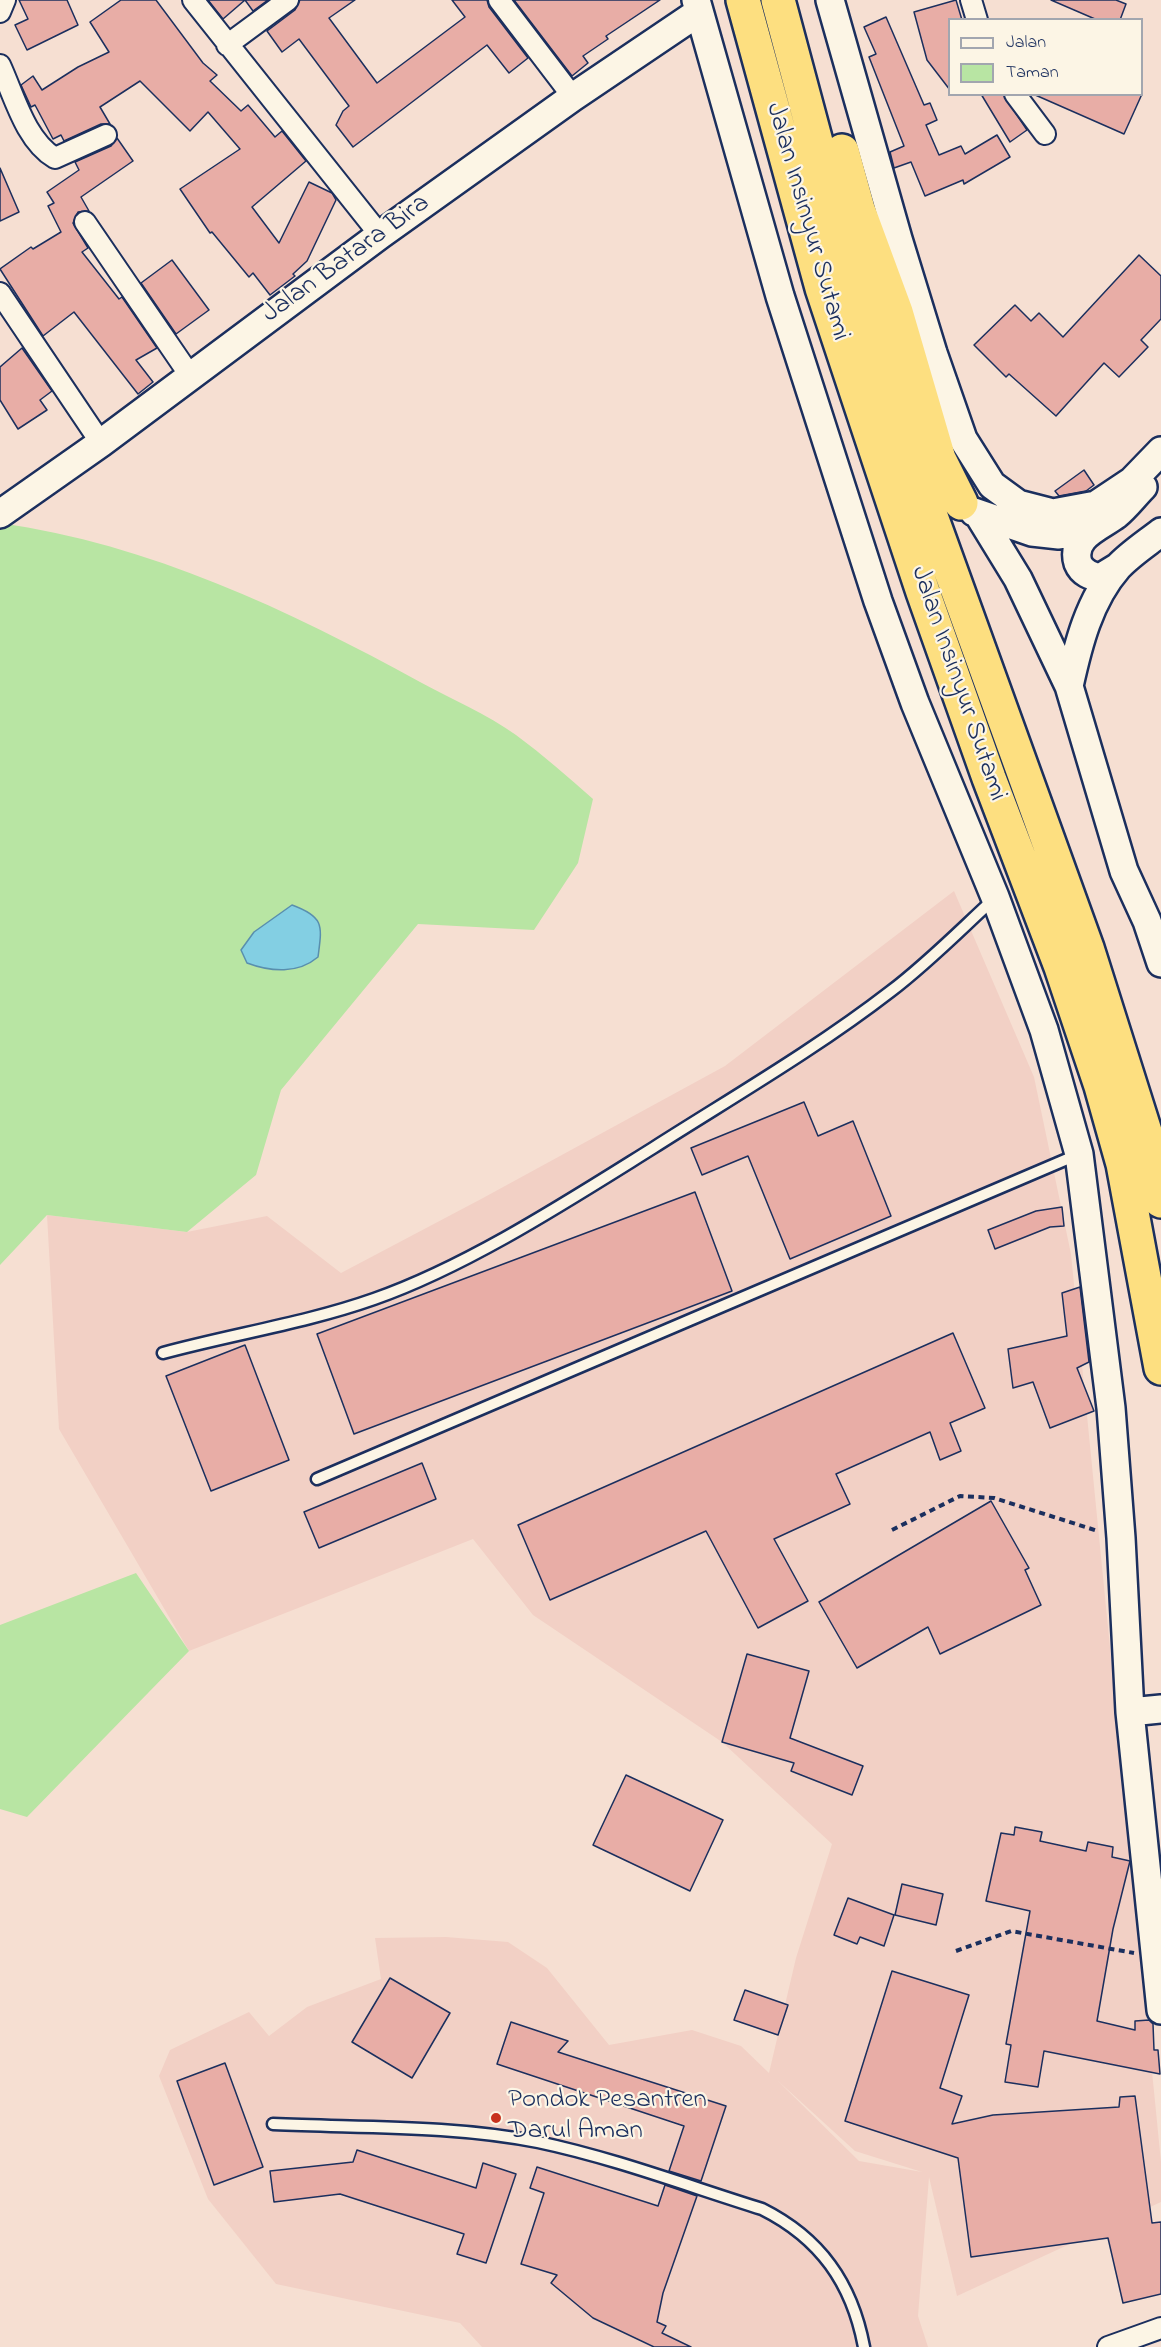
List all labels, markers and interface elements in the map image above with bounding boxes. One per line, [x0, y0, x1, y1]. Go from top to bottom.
legend [948, 18, 1143, 96]
text: Jalan [1006, 30, 1046, 56]
text: Taman [1006, 60, 1059, 86]
street label: Jalan Insinyur Sutami [757, 99, 855, 345]
street label: Jalan Batara Bira [257, 188, 437, 332]
street label: Jalan Insinyur Sutami [902, 562, 1012, 806]
place label: Pondok Pesantren Darul Aman [508, 2086, 707, 2149]
marker: Pondok Pesantren Darul Aman [489, 2111, 503, 2125]

